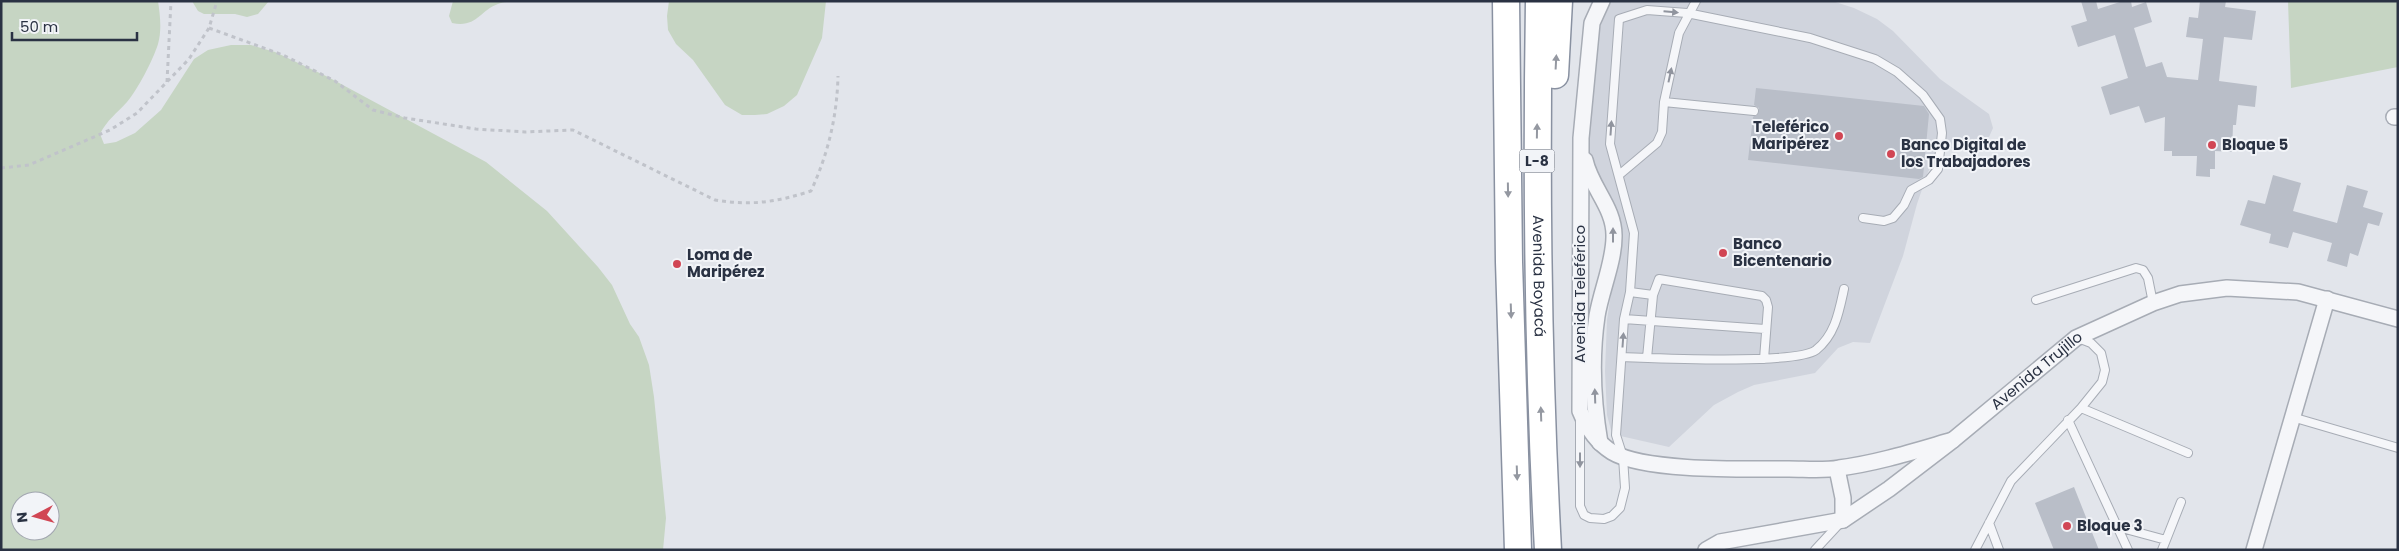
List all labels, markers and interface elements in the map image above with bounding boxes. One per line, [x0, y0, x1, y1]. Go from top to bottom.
one-way arrow [1663, 8, 1679, 16]
scale bar [12, 10, 138, 42]
text: 50 m [20, 16, 58, 37]
one-way arrow [1552, 54, 1560, 70]
one-way arrow [1666, 67, 1674, 83]
place label: Teleférico Maripérez [1752, 116, 1829, 154]
one-way arrow [1608, 120, 1616, 136]
one-way arrow [1533, 123, 1541, 139]
marker: Teleférico Maripérez [1833, 130, 1845, 142]
place label: Banco Digital de los Trabajadores [1901, 134, 2031, 172]
place label: Bloque 5 [2222, 134, 2289, 155]
marker: Bloque 5 [2206, 139, 2218, 151]
marker: Banco Digital de los Trabajadores [1885, 148, 1897, 160]
road number: L-8 [1520, 150, 1554, 172]
one-way arrow [1504, 182, 1512, 198]
street label: Avenida Boyacá [1528, 215, 1551, 337]
street label: Avenida Teleférico [1569, 225, 1590, 363]
one-way arrow [1609, 227, 1617, 243]
place label: Banco Bicentenario [1733, 233, 1832, 271]
place label: Loma de Maripérez [687, 244, 764, 282]
marker: Banco Bicentenario [1717, 247, 1729, 259]
marker: Loma de Maripérez [671, 258, 683, 270]
one-way arrow [1507, 303, 1515, 319]
street label: Avenida Trujillo [1986, 326, 2085, 414]
one-way arrow [1619, 331, 1627, 347]
one-way arrow [1591, 387, 1599, 403]
one-way arrow [1536, 405, 1544, 421]
one-way arrow [1576, 452, 1584, 468]
one-way arrow [1513, 465, 1521, 481]
north arrow [10, 491, 60, 541]
text: N [12, 511, 33, 524]
place label: Bloque 3 [2077, 515, 2143, 536]
marker: Bloque 3 [2061, 520, 2073, 532]

